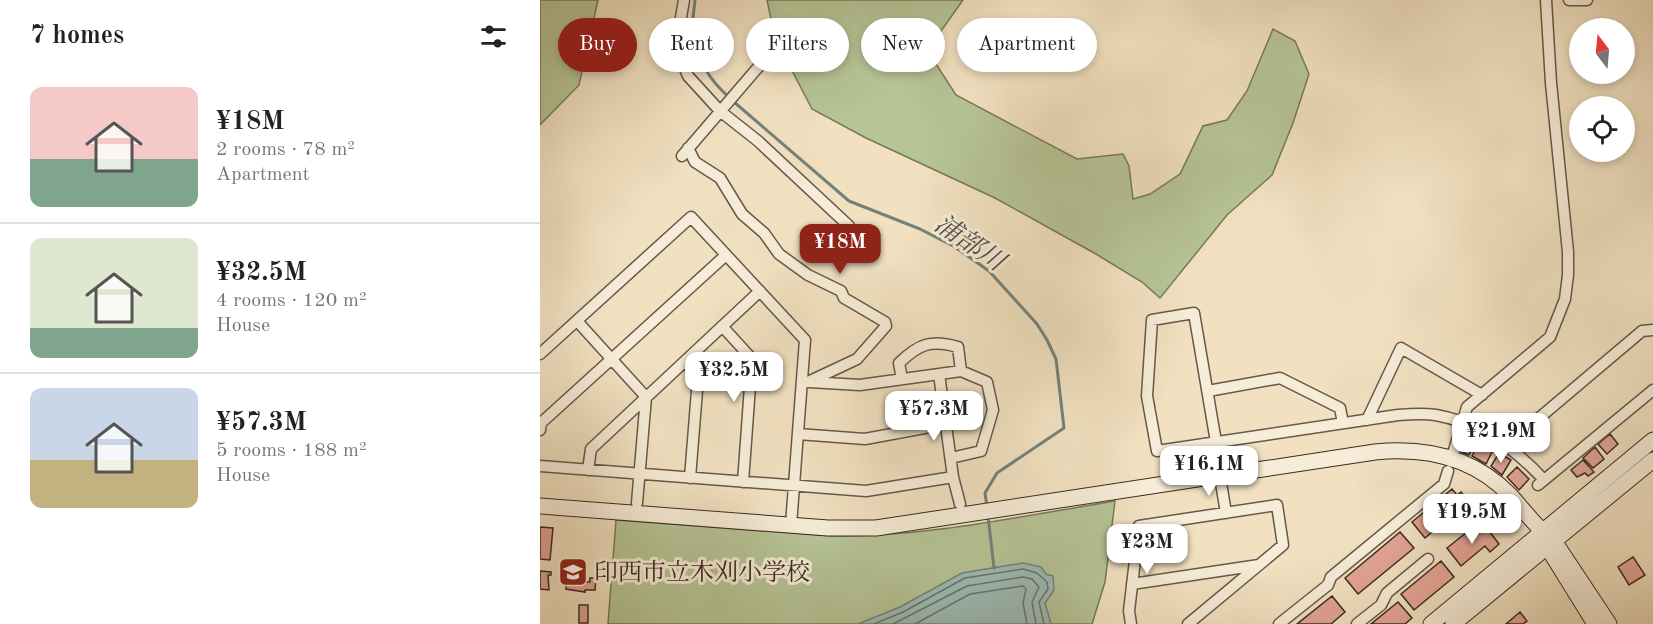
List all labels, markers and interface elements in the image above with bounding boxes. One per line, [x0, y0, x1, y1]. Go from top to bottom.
chip: Buy [558, 18, 637, 72]
chip: Rent [649, 18, 734, 72]
chip: Filters [746, 18, 849, 72]
chip: New [861, 18, 945, 72]
chip: Apartment [957, 18, 1097, 72]
north arrow [1569, 18, 1635, 84]
map controls [1569, 18, 1635, 162]
icon: filters [477, 20, 510, 53]
text: 7 homes [30, 23, 124, 49]
button: locate [1569, 96, 1635, 162]
text: ¥18M [216, 109, 284, 135]
icon: home [78, 111, 150, 183]
text: 2 rooms · 78 m² [216, 140, 355, 160]
text: Apartment [216, 165, 310, 185]
water label: 浦部川 [929, 209, 1012, 278]
pin: ¥18M [804, 224, 876, 275]
text: ¥18M [814, 233, 866, 253]
text: ¥32.5M [216, 260, 307, 286]
icon: home [78, 262, 150, 334]
text: 4 rooms · 120 m² [216, 291, 366, 311]
text: House [216, 316, 270, 336]
pin: ¥32.5M [685, 352, 783, 403]
text: ¥32.5M [699, 361, 769, 381]
pin: ¥57.3M [885, 391, 983, 442]
text: ¥57.3M [899, 400, 969, 420]
text: ¥57.3M [216, 410, 307, 436]
icon: home [78, 412, 150, 484]
pin: ¥21.9M [1452, 413, 1550, 464]
text: ¥21.9M [1466, 422, 1536, 442]
text: 5 rooms · 188 m² [216, 441, 366, 461]
pin: ¥16.1M [1160, 446, 1258, 497]
text: ¥16.1M [1174, 455, 1244, 475]
text: House [216, 466, 270, 486]
pin: ¥19.5M [1423, 494, 1521, 545]
text: ¥19.5M [1437, 503, 1507, 523]
pin: ¥23M [1111, 524, 1183, 575]
text: ¥23M [1121, 533, 1173, 553]
school or university icon: 印西市立木刈小学校 [557, 556, 589, 588]
place label: 印西市立木刈小学校 [594, 559, 810, 586]

